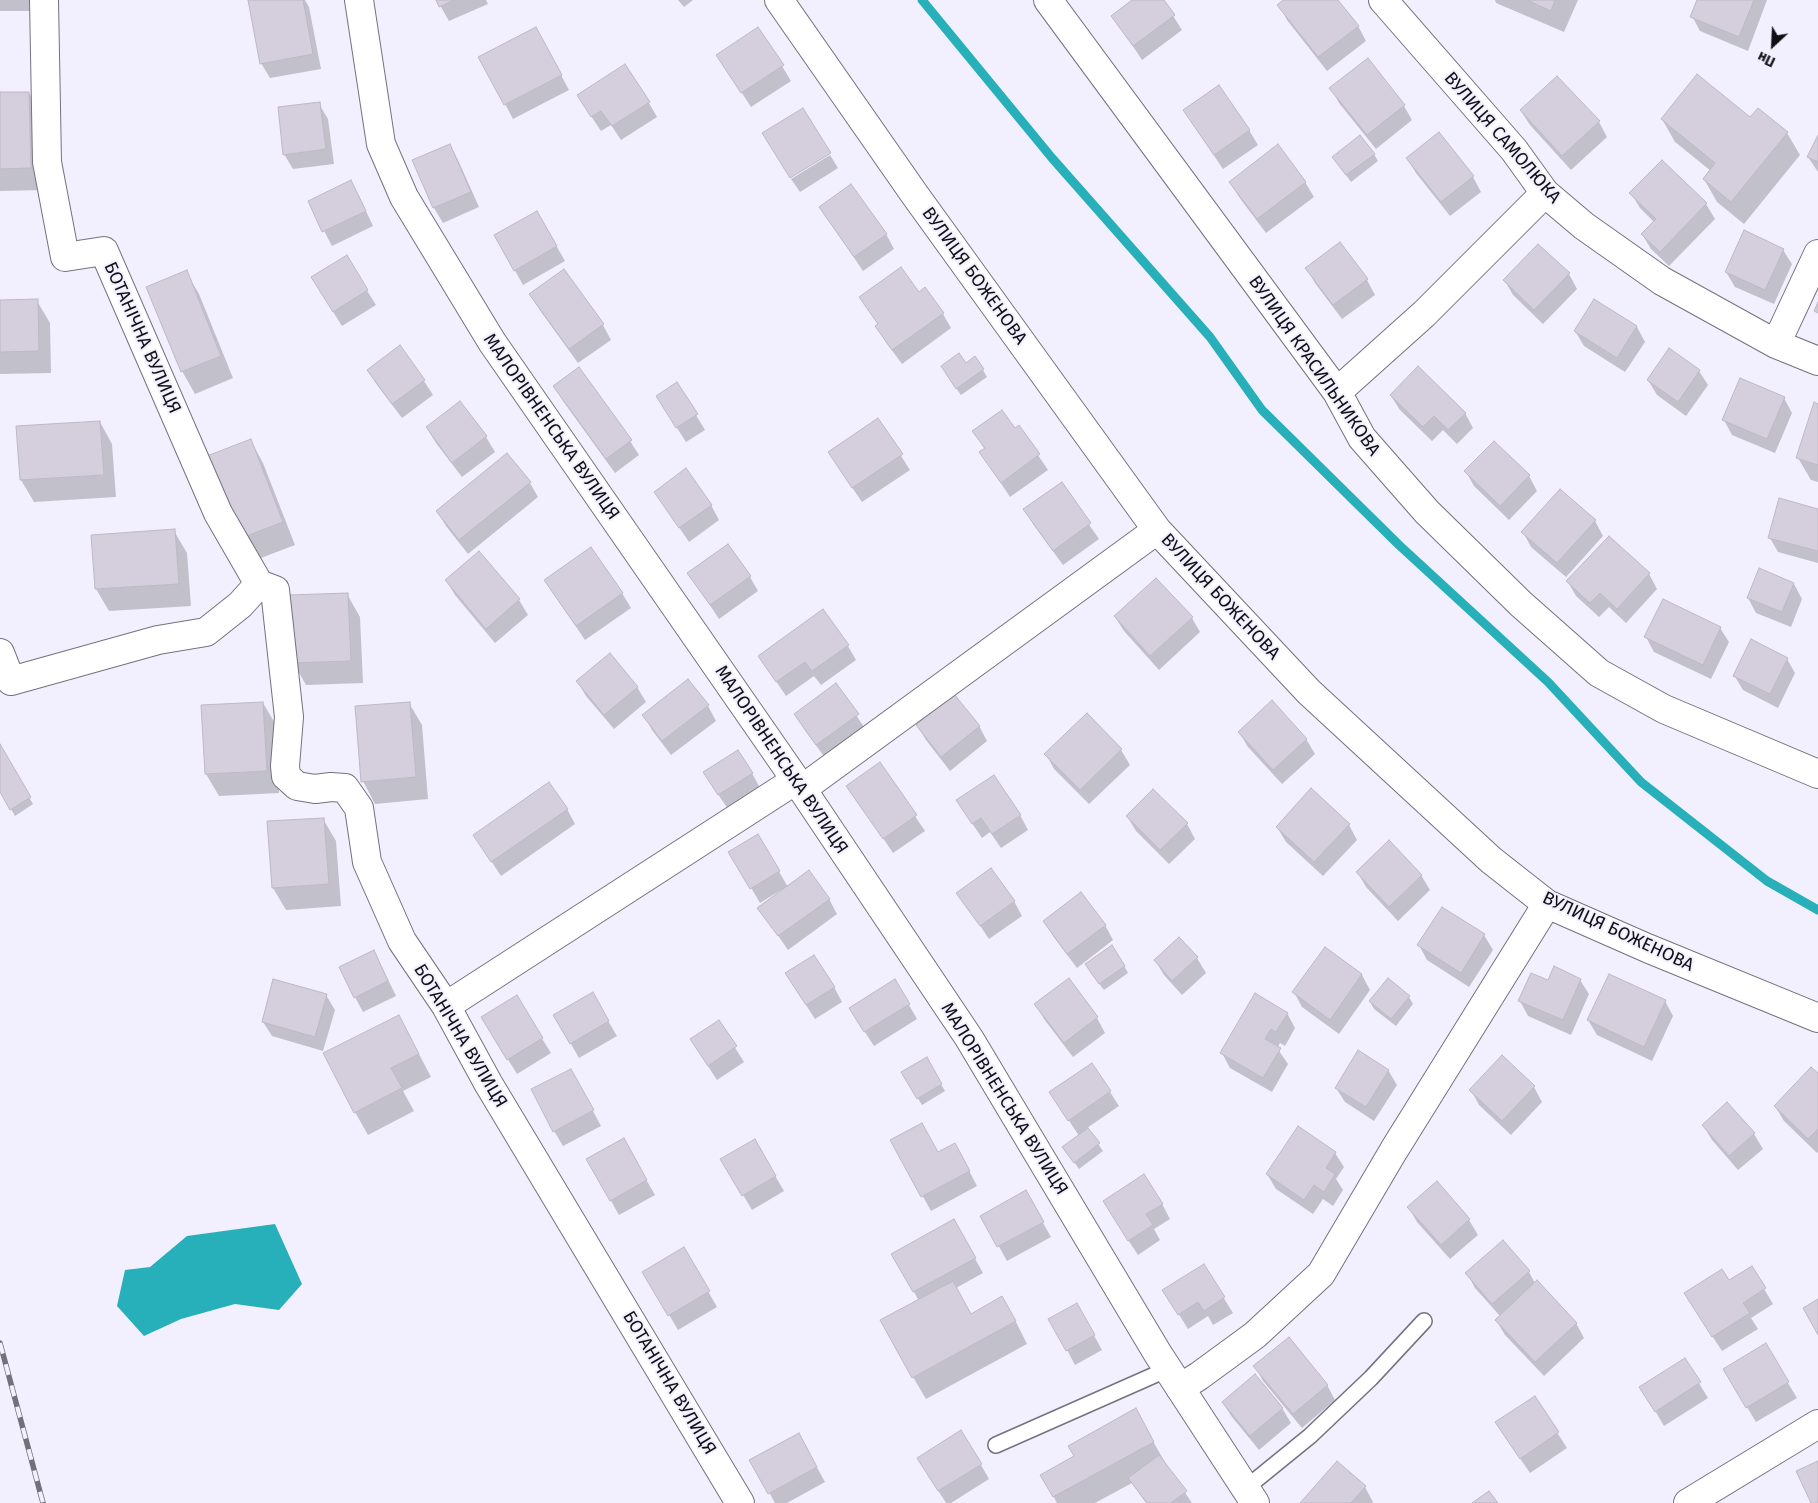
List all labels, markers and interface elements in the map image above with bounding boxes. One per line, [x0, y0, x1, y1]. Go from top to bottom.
north arrow [1748, 20, 1798, 70]
text: Пн [1755, 48, 1778, 70]
street label: ВУЛИЦЯ САМОЛЮКА [1439, 68, 1565, 208]
street label: ВУЛИЦЯ БОЖЕНОВА [917, 203, 1031, 349]
street label: БОТАНІЧНА ВУЛИЦЯ [99, 259, 185, 417]
street label: ВУЛИЦЯ КРАСИЛЬНИКОВА [1244, 272, 1384, 460]
street label: МАЛОРІВНЕНСЬКА ВУЛИЦЯ [478, 330, 624, 524]
street label: ВУЛИЦЯ БОЖЕНОВА [1156, 529, 1284, 665]
street label: МАЛОРІВНЕНСЬКА ВУЛИЦЯ [710, 662, 852, 858]
street label: ВУЛИЦЯ БОЖЕНОВА [1539, 887, 1697, 977]
street label: БОТАНІЧНА ВУЛИЦЯ [409, 960, 511, 1112]
street label: МАЛОРІВНЕНСЬКА ВУЛИЦЯ [936, 999, 1072, 1199]
street label: БОТАНІЧНА ВУЛИЦЯ [618, 1307, 720, 1459]

